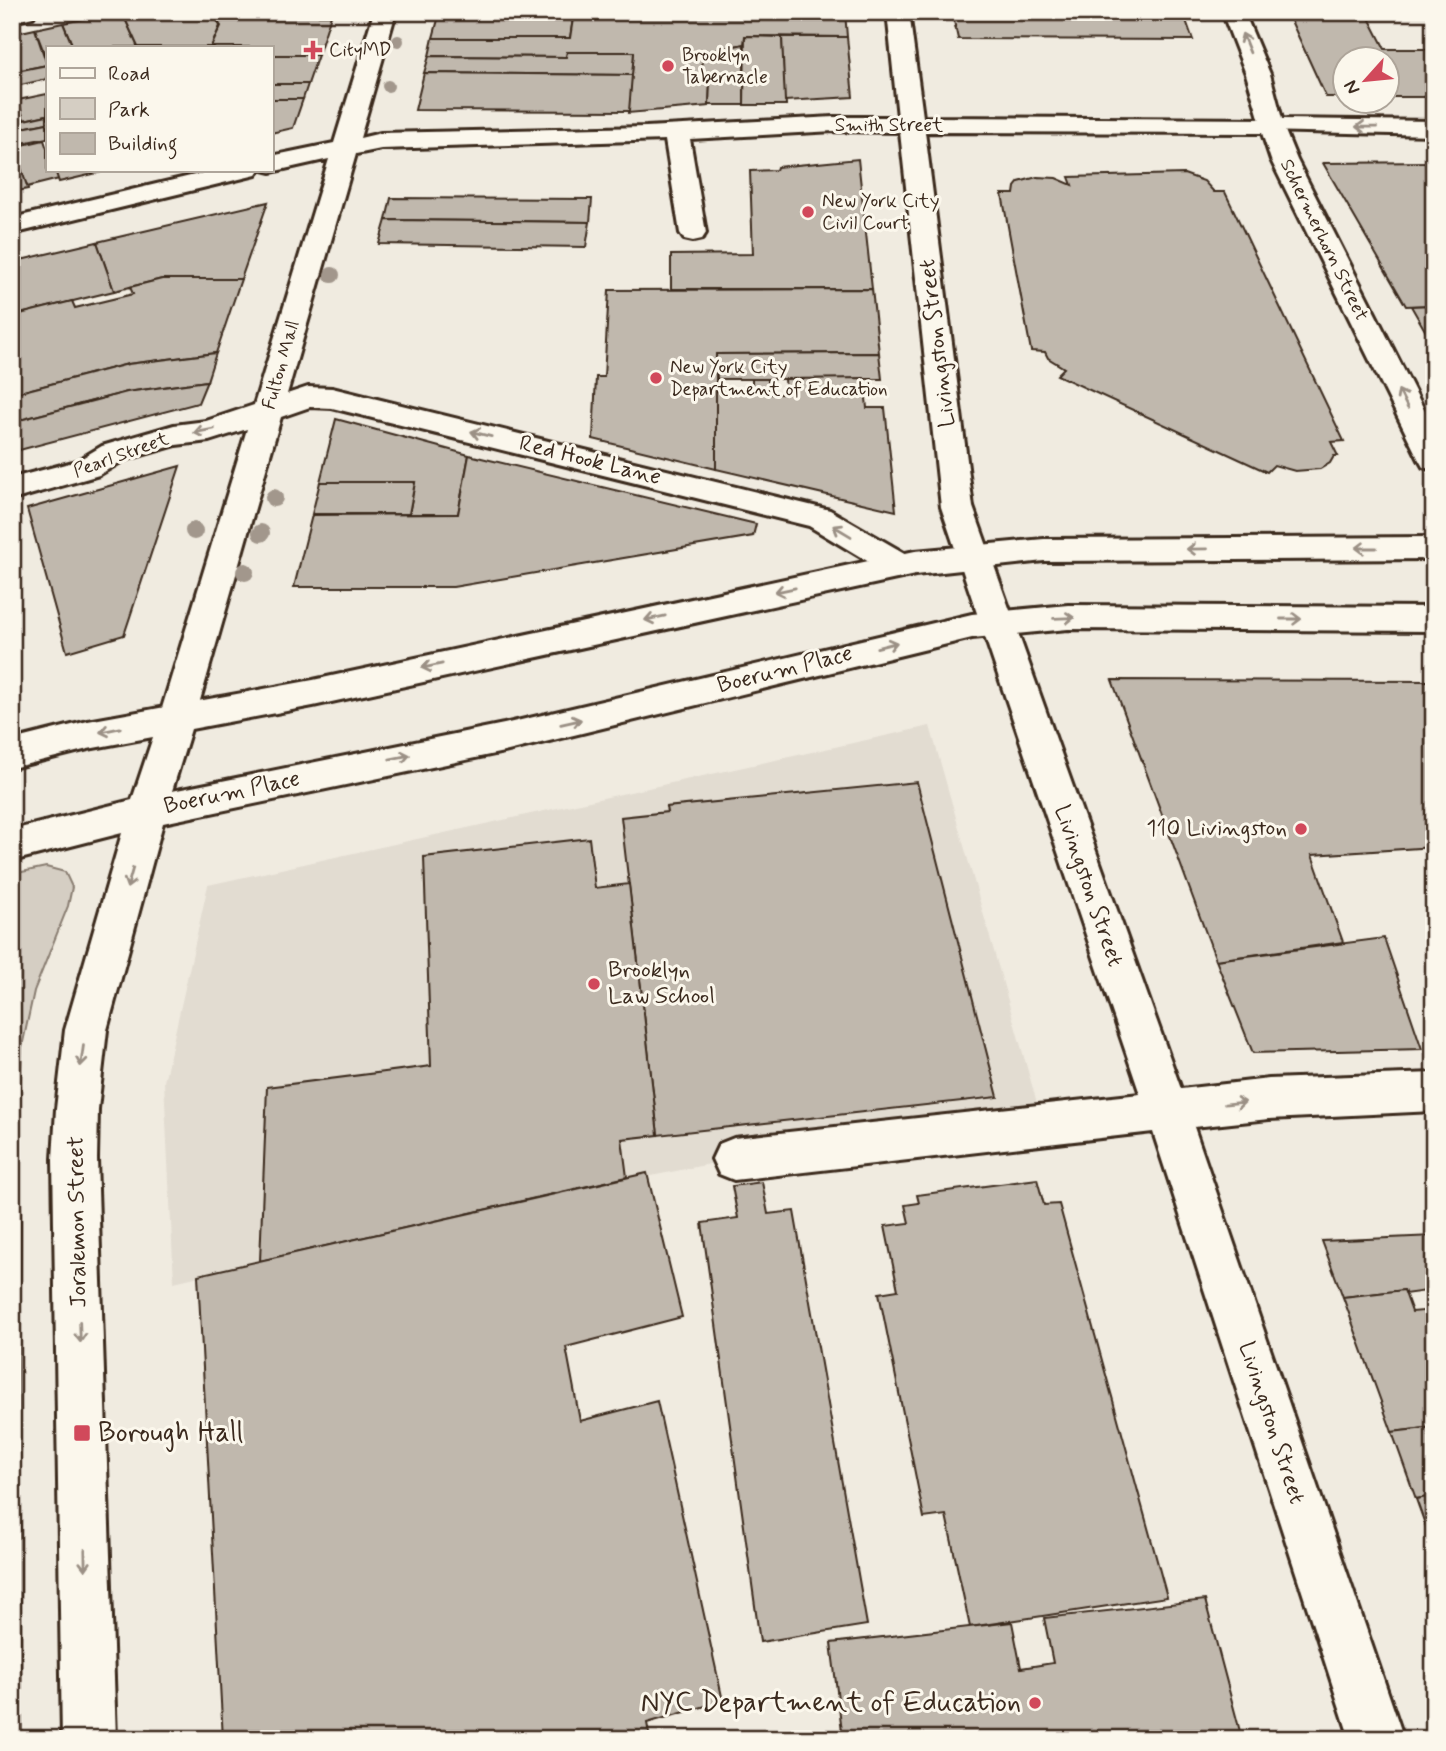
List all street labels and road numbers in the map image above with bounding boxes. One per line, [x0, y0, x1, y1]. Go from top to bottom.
street label: Smith Street [835, 113, 943, 138]
street label: Schermerhorn Street [1274, 155, 1374, 325]
street label: Livingston Street [913, 257, 963, 429]
street label: Fulton Mall [256, 317, 306, 413]
street label: Pearl Street [70, 426, 172, 484]
street label: Red Hook Lane [516, 429, 664, 493]
street label: Boerum Place [714, 639, 856, 701]
street label: Boerum Place [161, 764, 303, 822]
street label: Livingston Street [1046, 801, 1130, 971]
street label: Joralemon Street [62, 1136, 94, 1308]
street label: Livingston Street [1231, 1338, 1311, 1508]

